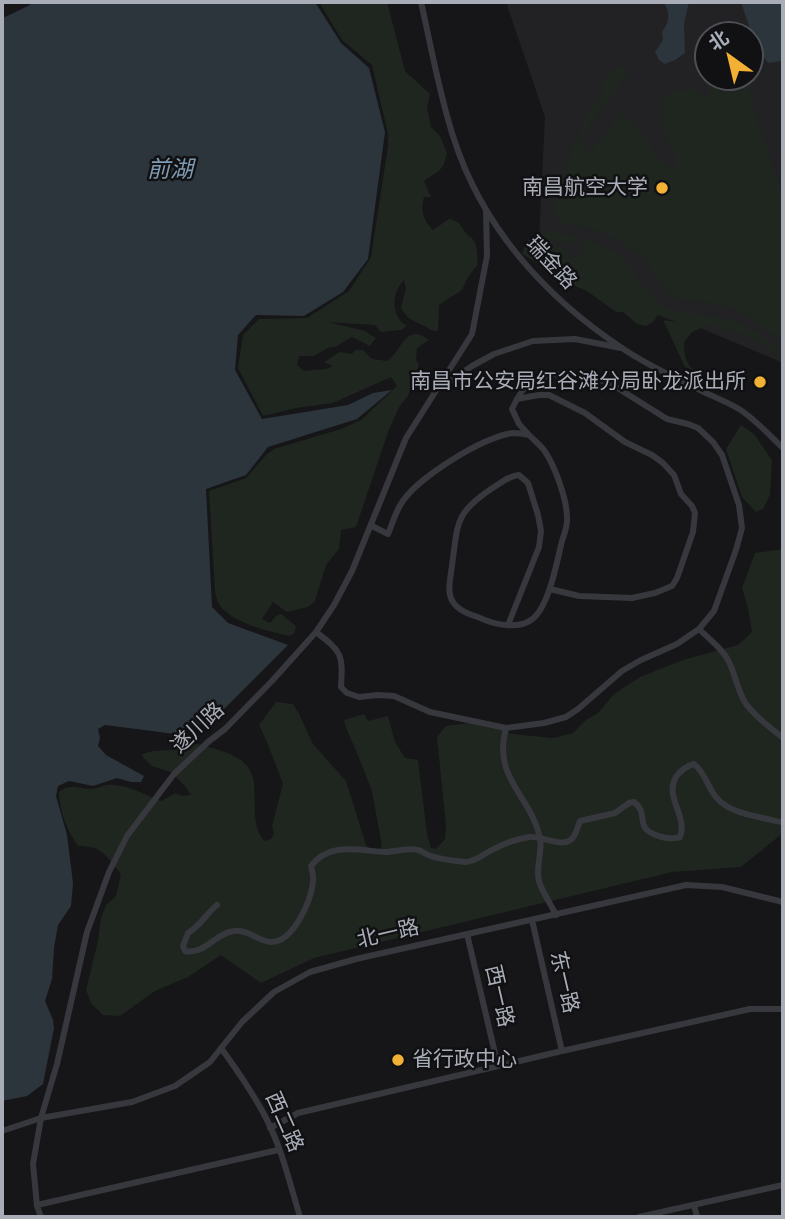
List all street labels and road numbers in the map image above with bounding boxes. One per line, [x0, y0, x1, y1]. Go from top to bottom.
street label: 瑞金路 [520, 231, 582, 295]
street label: 遂川路 [166, 697, 230, 759]
street label: 北一路 [354, 915, 422, 953]
street label: 东一路 [545, 948, 583, 1016]
street label: 西一路 [480, 962, 518, 1030]
street label: 西二路 [260, 1088, 308, 1156]

